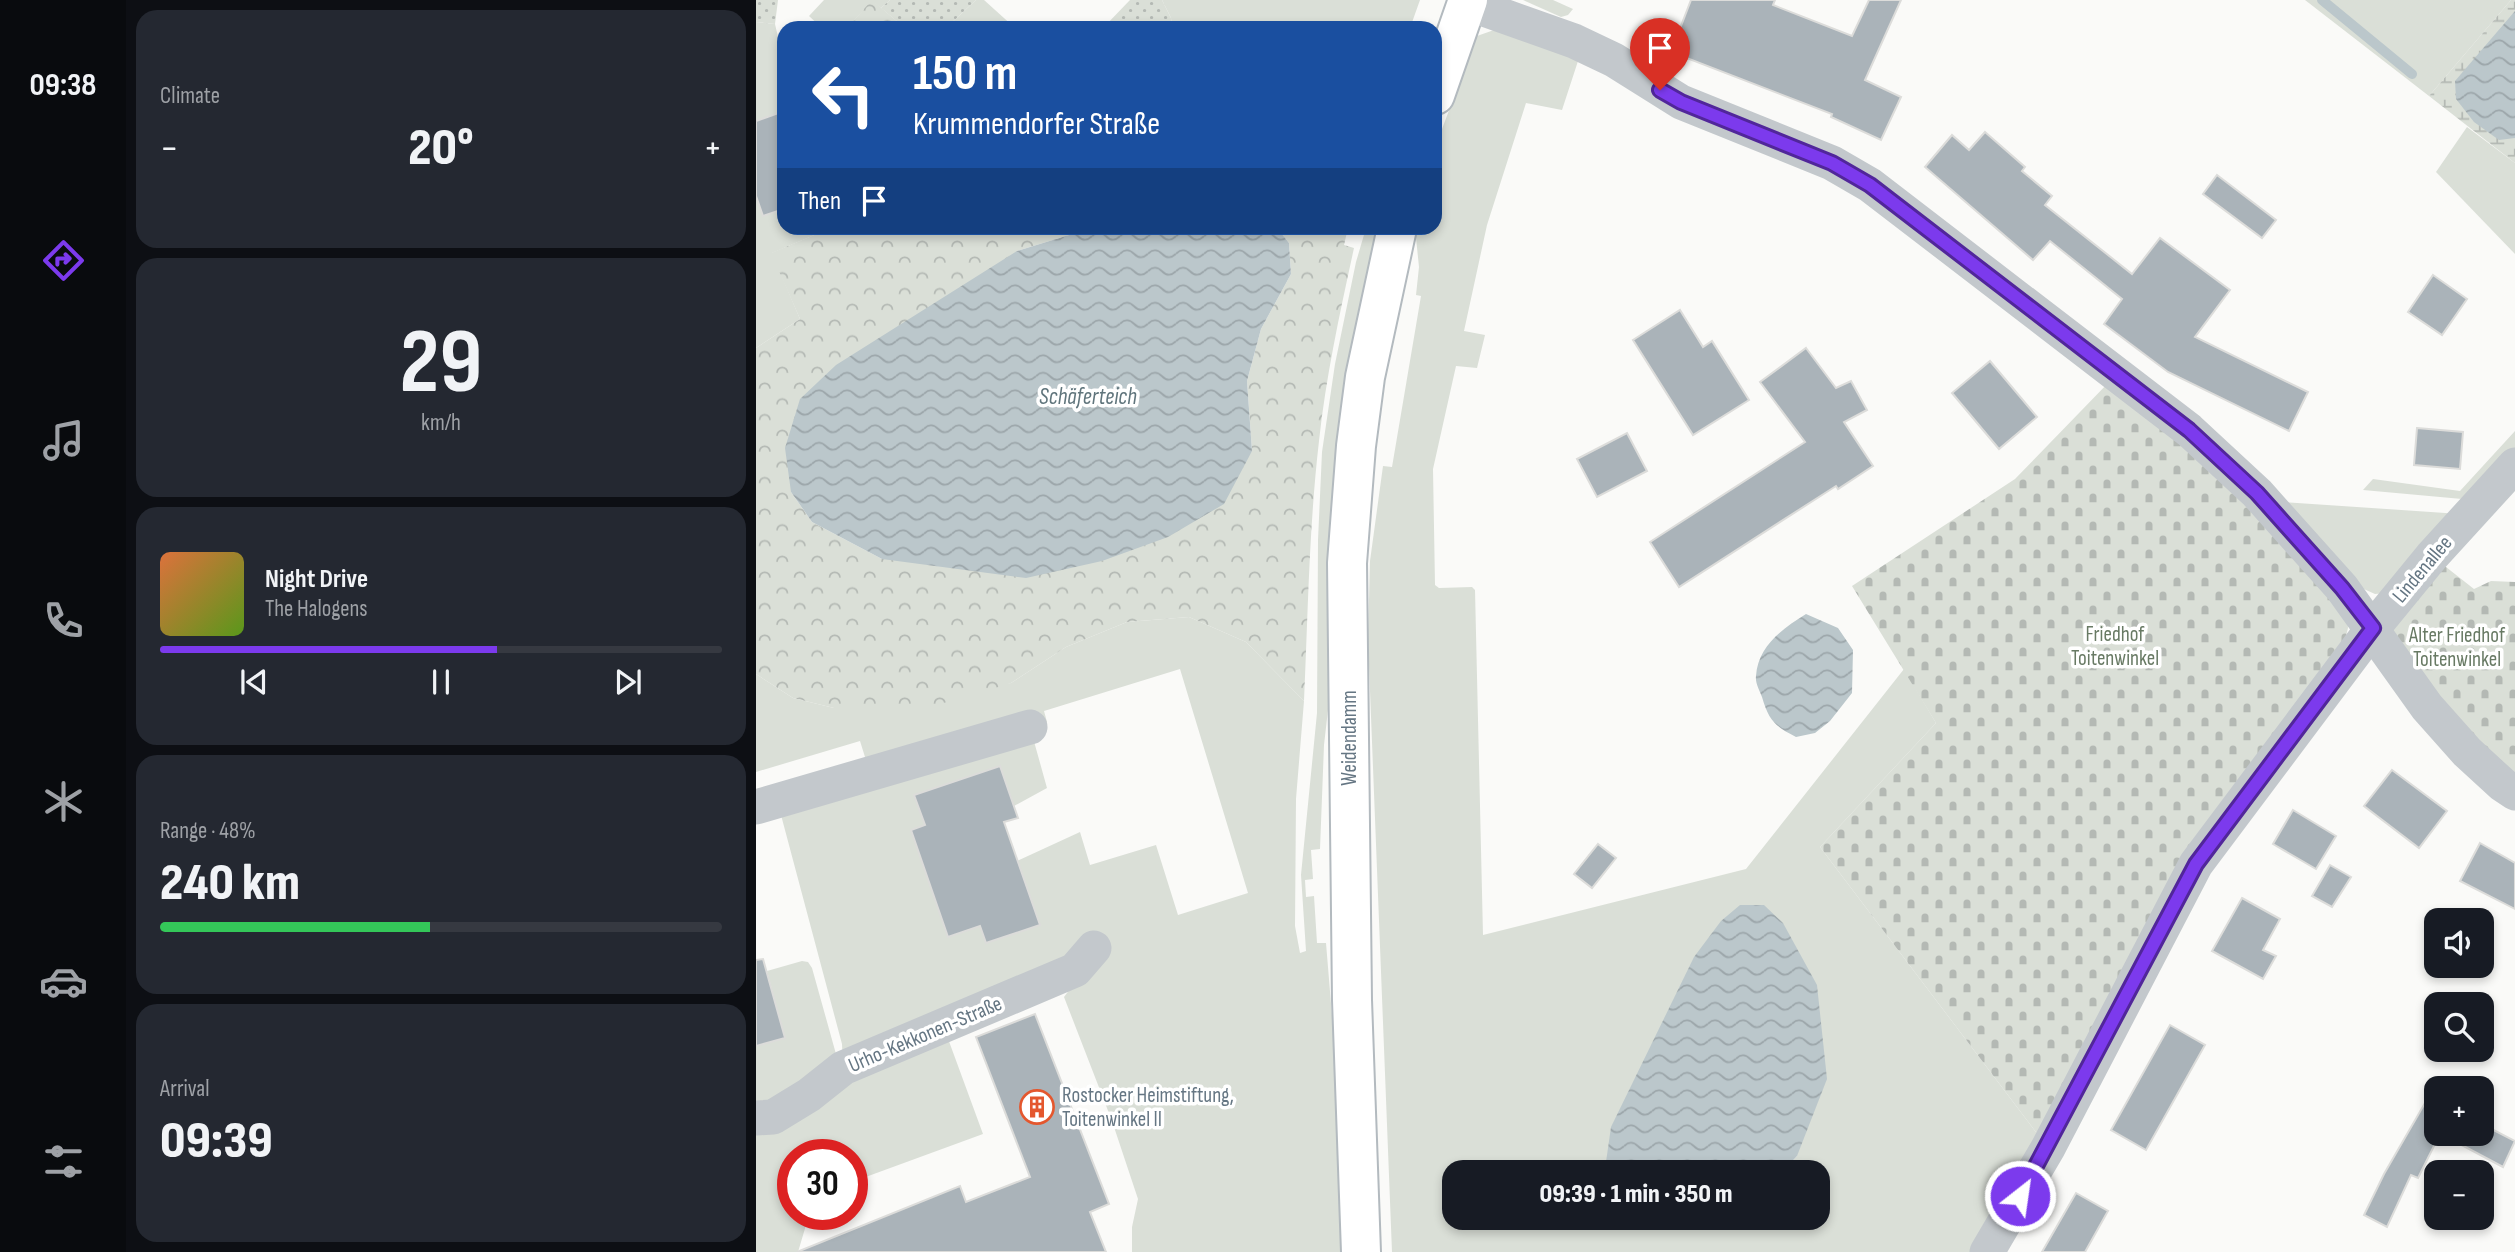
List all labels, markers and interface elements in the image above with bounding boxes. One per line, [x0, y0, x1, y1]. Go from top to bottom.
pin [1630, 18, 1690, 90]
icon: arrive [1641, 29, 1679, 67]
text: 150 m [913, 45, 1017, 104]
icon: left [798, 49, 889, 140]
text: 09:38 [30, 66, 96, 105]
text: Climate [160, 82, 220, 110]
text: Krummendorfer Straße [913, 105, 1160, 144]
text: 20° [408, 117, 474, 180]
text: − [160, 126, 179, 171]
text: + [703, 126, 722, 171]
icon: arrive [855, 182, 893, 220]
text: Then [798, 186, 841, 217]
icon: directions [39, 236, 88, 285]
text: 29 [400, 309, 483, 418]
water label: Schäferteich [1039, 383, 1137, 411]
text: km/h [421, 409, 461, 437]
icon: music [39, 416, 88, 465]
street label: Lindenallee [2387, 531, 2458, 608]
text: Night Drive [265, 564, 368, 595]
text: The Halogens [265, 595, 368, 623]
icon: phone [39, 596, 88, 645]
park label: Friedhof Toitenwinkel [2071, 622, 2159, 671]
park label: Alter Friedhof Toitenwinkel [2408, 623, 2506, 672]
icon: previous [235, 663, 273, 701]
icon: pause [422, 663, 460, 701]
icon: next [609, 663, 647, 701]
street label: Weidendamm [1337, 690, 1362, 786]
icon: climate [39, 777, 88, 826]
text: Range · 48% [160, 817, 256, 845]
text: 240 km [160, 852, 300, 915]
map controls [2424, 908, 2494, 1230]
button: sound [2424, 908, 2494, 978]
icon: car [39, 957, 88, 1006]
street label: Urho-Kekkonen-Straße [845, 991, 1006, 1078]
button: search [2424, 992, 2494, 1062]
text: Arrival [160, 1075, 209, 1103]
button: + [2424, 1076, 2494, 1146]
place label: Rostocker Heimstiftung, Toitenwinkel II [1062, 1083, 1234, 1132]
building icon: Rostocker Heimstiftung, Toitenwinkel II [1018, 1088, 1056, 1126]
text: 09:39 [160, 1110, 273, 1173]
icon: filters [39, 1137, 88, 1186]
speed limit sign: 30 [777, 1139, 868, 1230]
position arrow [1983, 1159, 2057, 1233]
button: − [2424, 1160, 2494, 1230]
text: 09:39 · 1 min · 350 m [1539, 1179, 1733, 1210]

